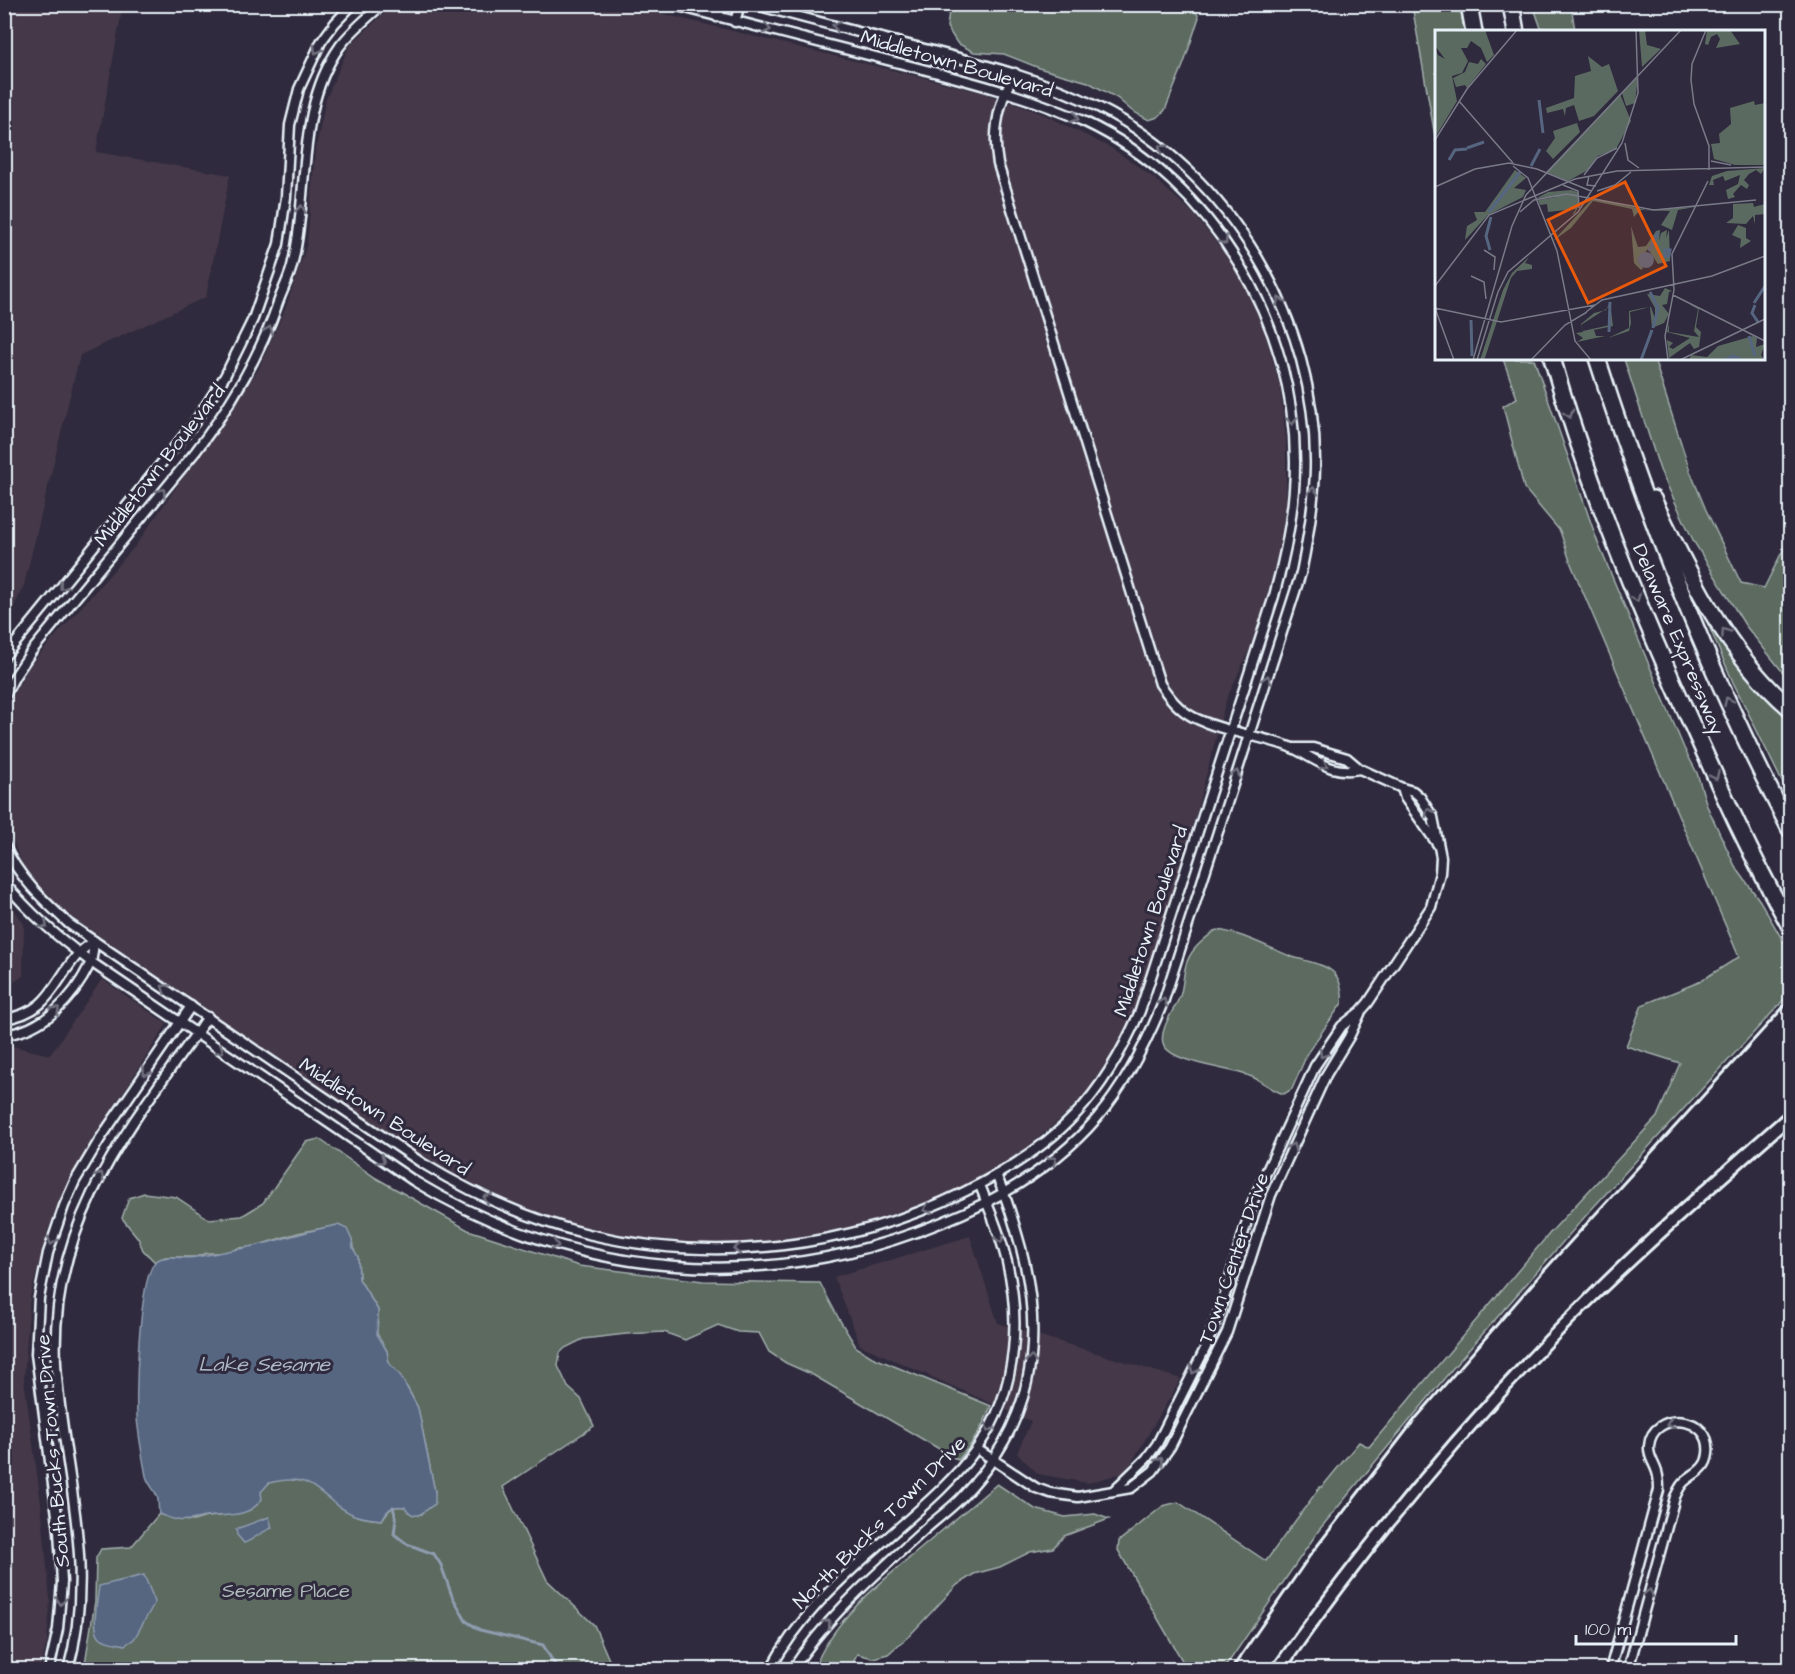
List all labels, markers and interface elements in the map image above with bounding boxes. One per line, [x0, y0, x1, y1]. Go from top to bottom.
one-way arrow [831, 21, 841, 34]
one-way arrow [762, 22, 772, 35]
street label: Middletown Boulevard [857, 23, 1056, 105]
inset map [1435, 30, 1765, 360]
one-way arrow [313, 44, 324, 55]
one-way arrow [1069, 111, 1080, 123]
one-way arrow [1158, 144, 1169, 155]
one-way arrow [295, 205, 307, 214]
one-way arrow [1217, 234, 1228, 245]
one-way arrow [1275, 296, 1287, 307]
one-way arrow [261, 325, 274, 336]
street label: Middletown Boulevard [88, 379, 232, 553]
one-way arrow [1562, 408, 1575, 419]
one-way arrow [1285, 416, 1298, 425]
one-way arrow [1306, 486, 1319, 495]
one-way arrow [155, 488, 166, 499]
street label: Delaware Expressway [1624, 540, 1731, 740]
one-way arrow [59, 579, 70, 590]
one-way arrow [1629, 591, 1641, 602]
one-way arrow [1721, 628, 1732, 639]
one-way arrow [1260, 674, 1272, 685]
one-way arrow [1723, 697, 1735, 708]
one-way arrow [1319, 757, 1329, 770]
one-way arrow [1229, 769, 1242, 780]
one-way arrow [1708, 769, 1720, 780]
one-way arrow [1425, 807, 1436, 818]
street label: Middletown Boulevard [1107, 822, 1195, 1020]
one-way arrow [37, 918, 48, 929]
one-way arrow [161, 984, 171, 996]
one-way arrow [1155, 997, 1168, 1008]
one-way arrow [49, 1007, 60, 1018]
one-way arrow [213, 1043, 224, 1054]
one-way arrow [1318, 1048, 1330, 1058]
street label: Middletown Boulevard [293, 1051, 476, 1183]
one-way arrow [142, 1065, 153, 1076]
one-way arrow [1284, 1143, 1296, 1154]
one-way arrow [375, 1152, 385, 1164]
one-way arrow [1046, 1156, 1057, 1167]
street label: Town Center Drive [1192, 1169, 1276, 1348]
one-way arrow [93, 1172, 104, 1182]
one-way arrow [482, 1193, 493, 1205]
one-way arrow [922, 1202, 933, 1214]
one-way arrow [993, 1233, 1005, 1244]
one-way arrow [47, 1235, 59, 1246]
one-way arrow [550, 1237, 560, 1250]
one-way arrow [732, 1243, 741, 1255]
street label: South Bucks Town Drive [29, 1333, 77, 1569]
water label: Lake Sesame [198, 1350, 331, 1379]
one-way arrow [1024, 1354, 1037, 1363]
one-way arrow [1190, 1364, 1201, 1375]
one-way arrow [1665, 1417, 1675, 1430]
one-way arrow [985, 1422, 996, 1433]
street label: North Bucks Town Drive [787, 1430, 973, 1615]
one-way arrow [1153, 1457, 1164, 1468]
park label: Sesame Place [222, 1577, 350, 1605]
one-way arrow [1642, 1588, 1654, 1599]
one-way arrow [55, 1596, 68, 1605]
scale bar [1576, 1608, 1736, 1646]
text: 100 m [1585, 1617, 1631, 1642]
one-way arrow [820, 1619, 831, 1630]

